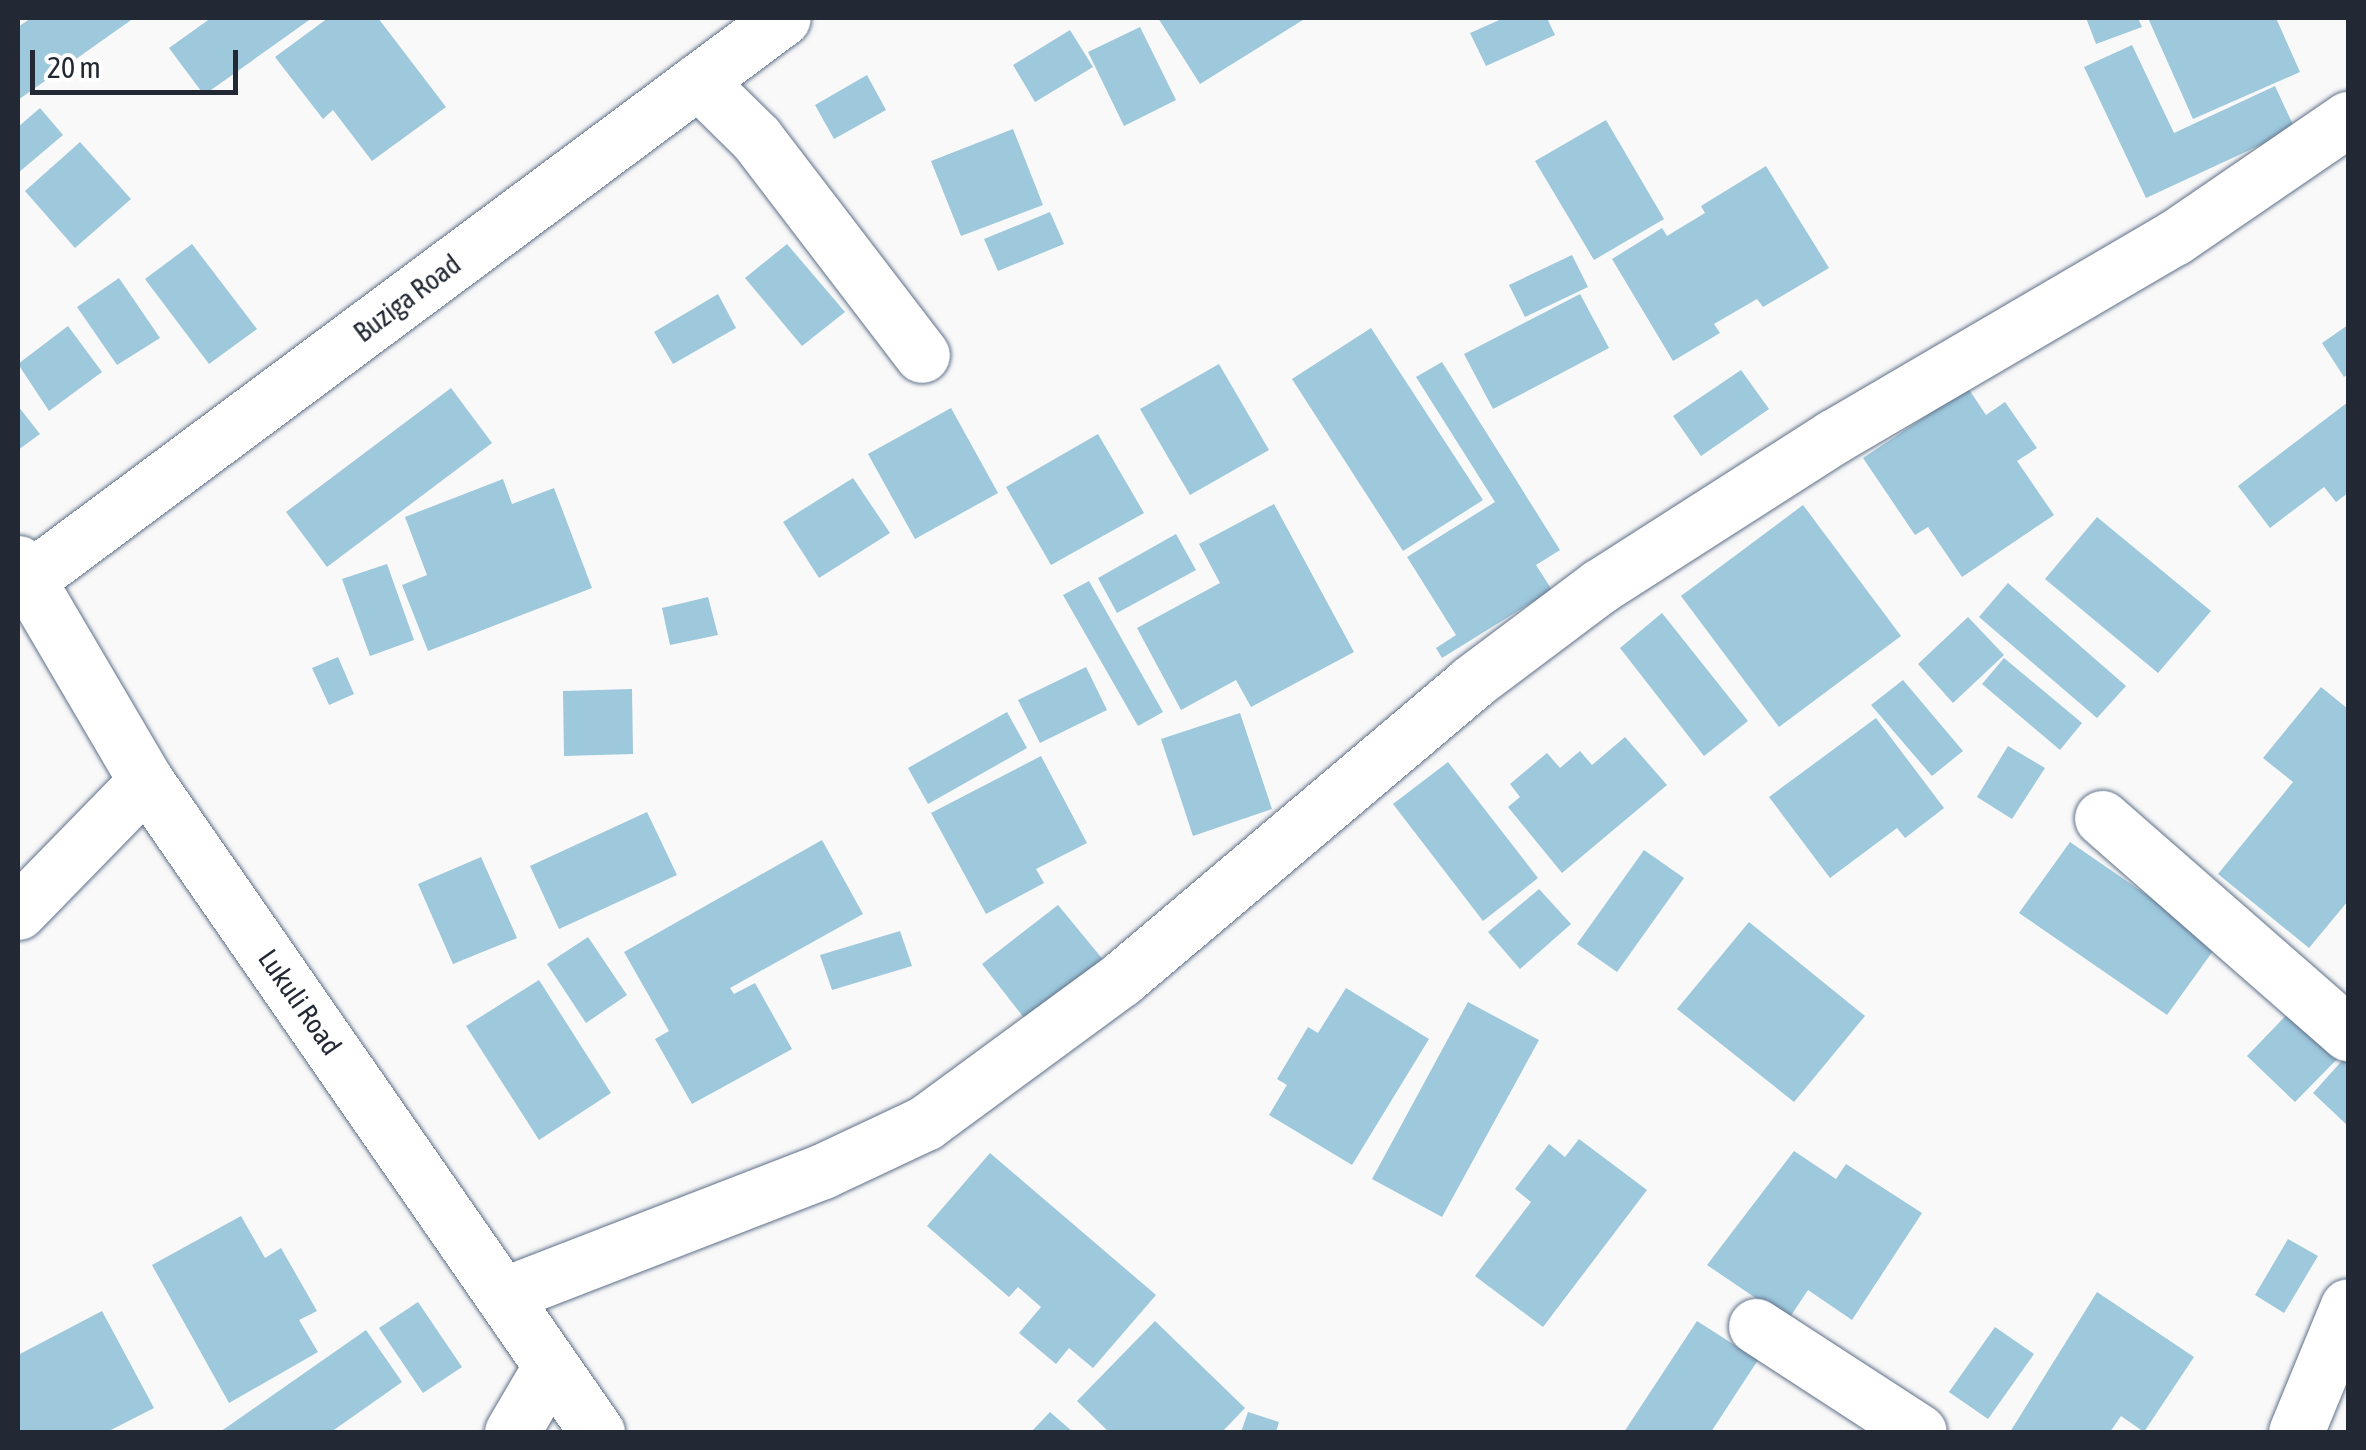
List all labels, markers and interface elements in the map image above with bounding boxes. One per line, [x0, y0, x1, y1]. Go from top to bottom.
scale bar [35, 30, 242, 92]
text: 20 m [47, 50, 101, 84]
street label: Buziga Road [347, 247, 467, 349]
street label: Lukuli Road [251, 943, 349, 1061]

